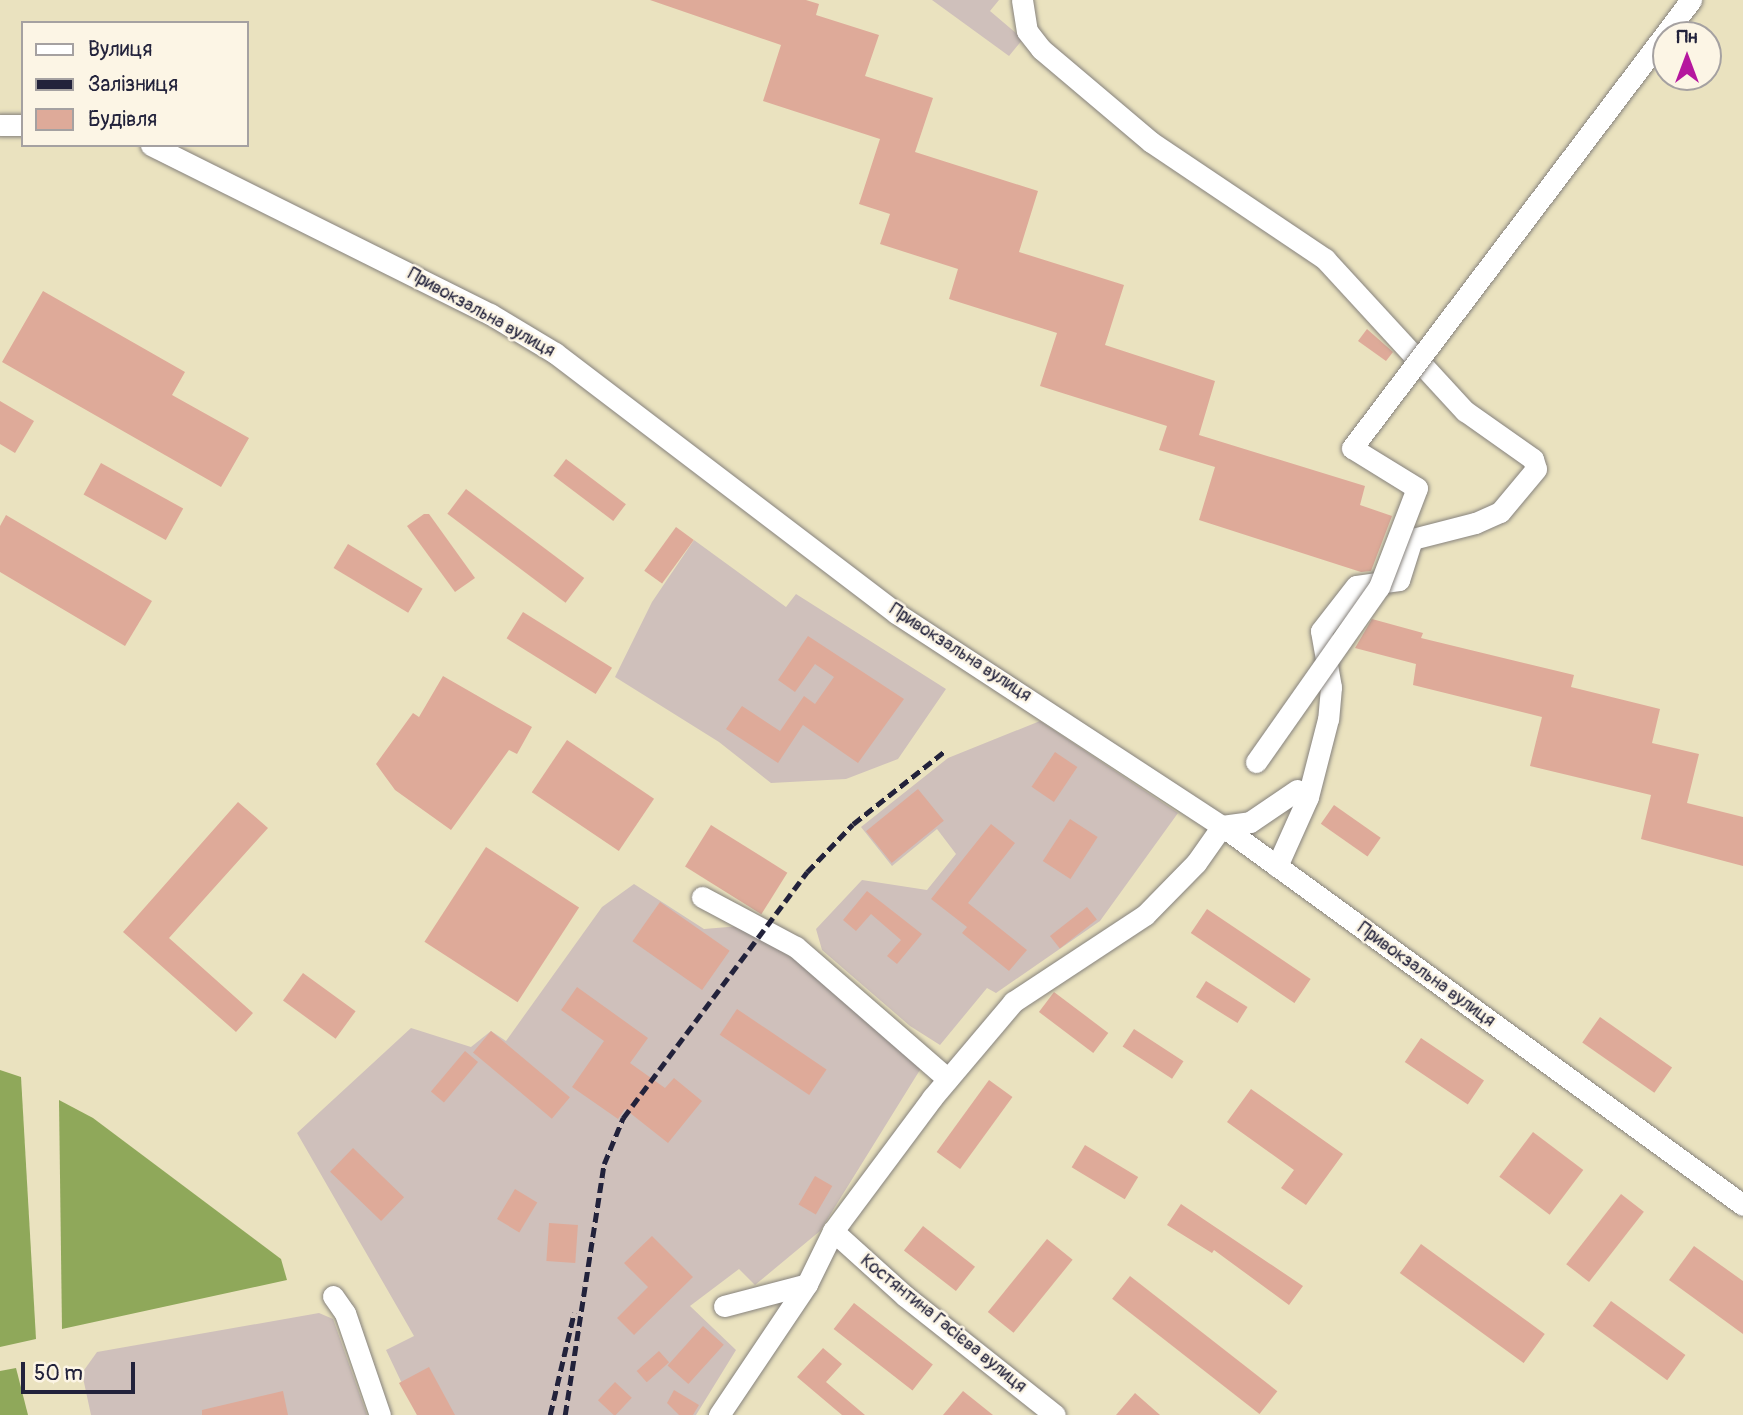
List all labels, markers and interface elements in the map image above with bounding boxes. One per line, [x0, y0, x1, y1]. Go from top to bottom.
legend [21, 21, 248, 147]
north arrow [1652, 21, 1722, 91]
text: Пн [1677, 25, 1697, 49]
text: Вулиця [88, 36, 152, 63]
text: Залізниця [88, 71, 178, 98]
text: Будівля [88, 106, 157, 133]
street label: Привокзальна вулиця [404, 264, 558, 362]
street label: Привокзальна вулиця [885, 599, 1035, 707]
street label: Привокзальна вулиця [1353, 918, 1499, 1032]
street label: Костянтина Гасієва вулиця [856, 1250, 1030, 1398]
scale bar [24, 1348, 138, 1392]
text: 50 m [34, 1360, 83, 1387]

